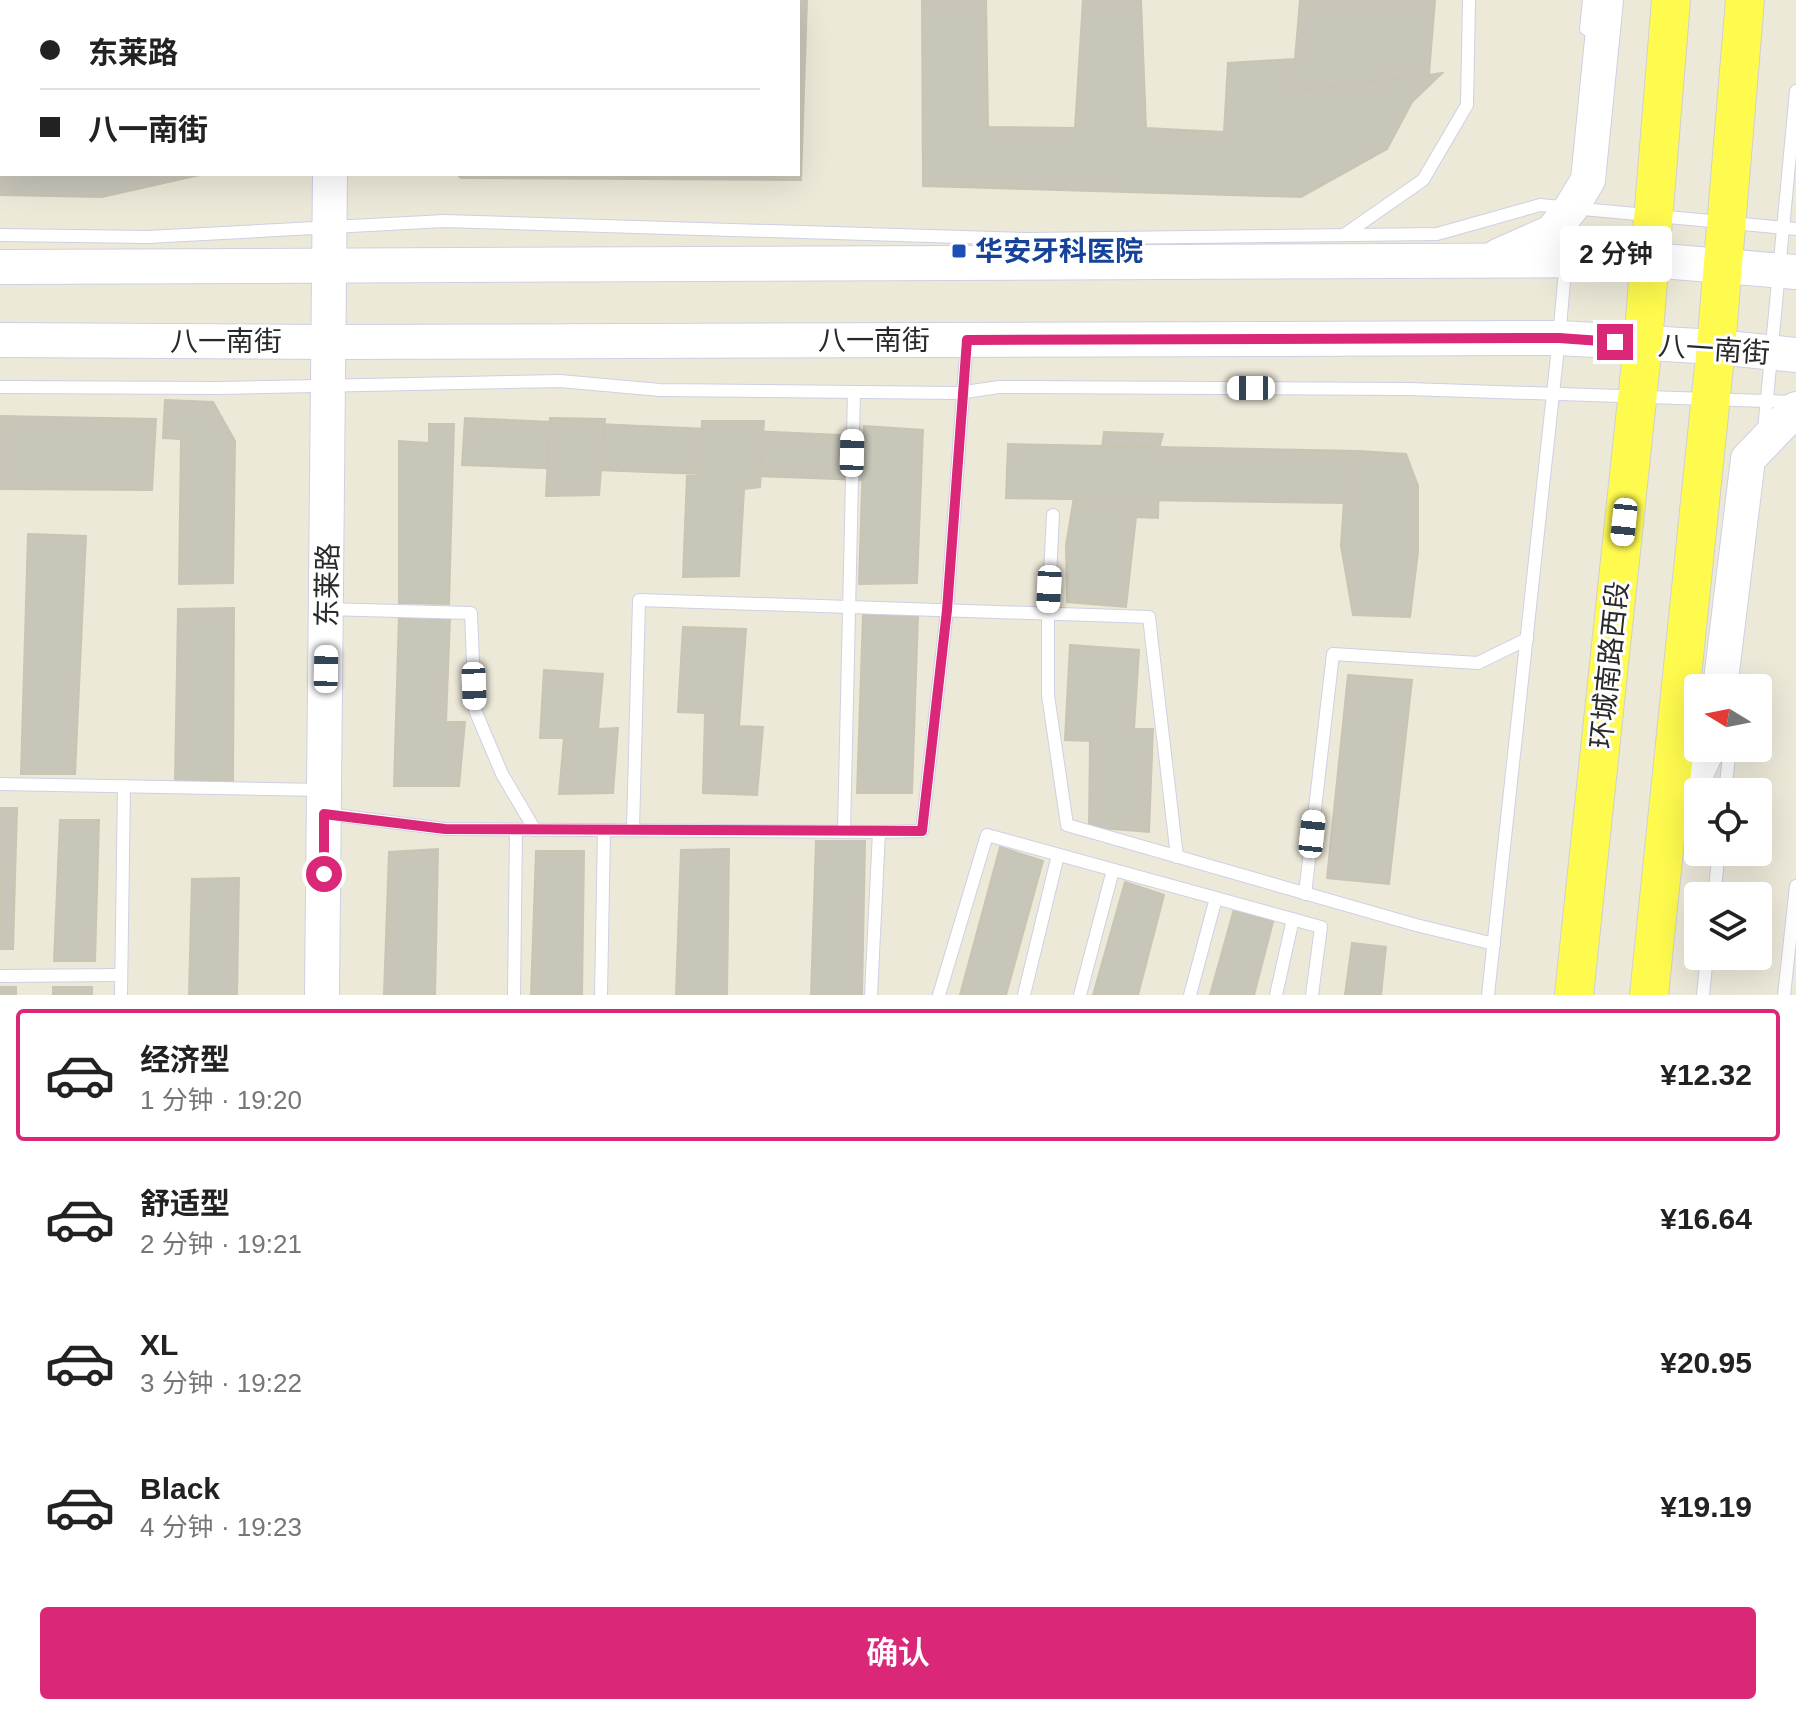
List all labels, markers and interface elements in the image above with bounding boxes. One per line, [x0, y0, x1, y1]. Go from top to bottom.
text: 东莱路 [88, 36, 178, 69]
text: 八一南街 [88, 113, 208, 146]
callout: 2 分钟 [1559, 226, 1671, 282]
place label: 华安牙科医院 [975, 236, 1143, 267]
text: 2 分钟 [1579, 239, 1653, 269]
marker: 华安牙科医院 [950, 242, 968, 260]
route end [1597, 324, 1633, 360]
street label: 八一南街 [818, 325, 930, 356]
street label: 八一南街 [170, 326, 282, 357]
street label: 八一南街 [1657, 330, 1771, 369]
car [1227, 376, 1275, 400]
car [840, 429, 864, 477]
car [1610, 497, 1638, 547]
street label: 东莱路 [311, 543, 344, 627]
car [1036, 564, 1062, 614]
street label: 环城南路西段 [1585, 580, 1634, 750]
car [314, 645, 338, 693]
car [461, 662, 487, 710]
north arrow [1684, 674, 1772, 762]
map controls [1684, 674, 1772, 970]
button: locate [1684, 778, 1772, 866]
car [1298, 809, 1326, 859]
route start [306, 856, 342, 892]
button: layers [1684, 882, 1772, 970]
icon: car [44, 1039, 116, 1111]
text: 经济型 [140, 1043, 230, 1076]
text: ¥12.32 [1660, 1058, 1752, 1091]
text: 1 分钟 · 19:20 [140, 1085, 302, 1115]
icon: car [44, 1183, 116, 1255]
text: 舒适型 [140, 1187, 230, 1220]
text: ¥16.64 [1660, 1202, 1752, 1235]
text: 2 分钟 · 19:21 [140, 1229, 302, 1259]
icon: car [44, 1327, 116, 1399]
text: XL [140, 1328, 178, 1361]
text: ¥20.95 [1660, 1346, 1752, 1379]
text: 3 分钟 · 19:22 [140, 1368, 302, 1398]
icon: car [44, 1471, 116, 1543]
text: Black [140, 1472, 220, 1505]
text: ¥19.19 [1660, 1490, 1752, 1523]
text: 4 分钟 · 19:23 [140, 1512, 302, 1542]
button: 确认 [40, 1607, 1756, 1699]

